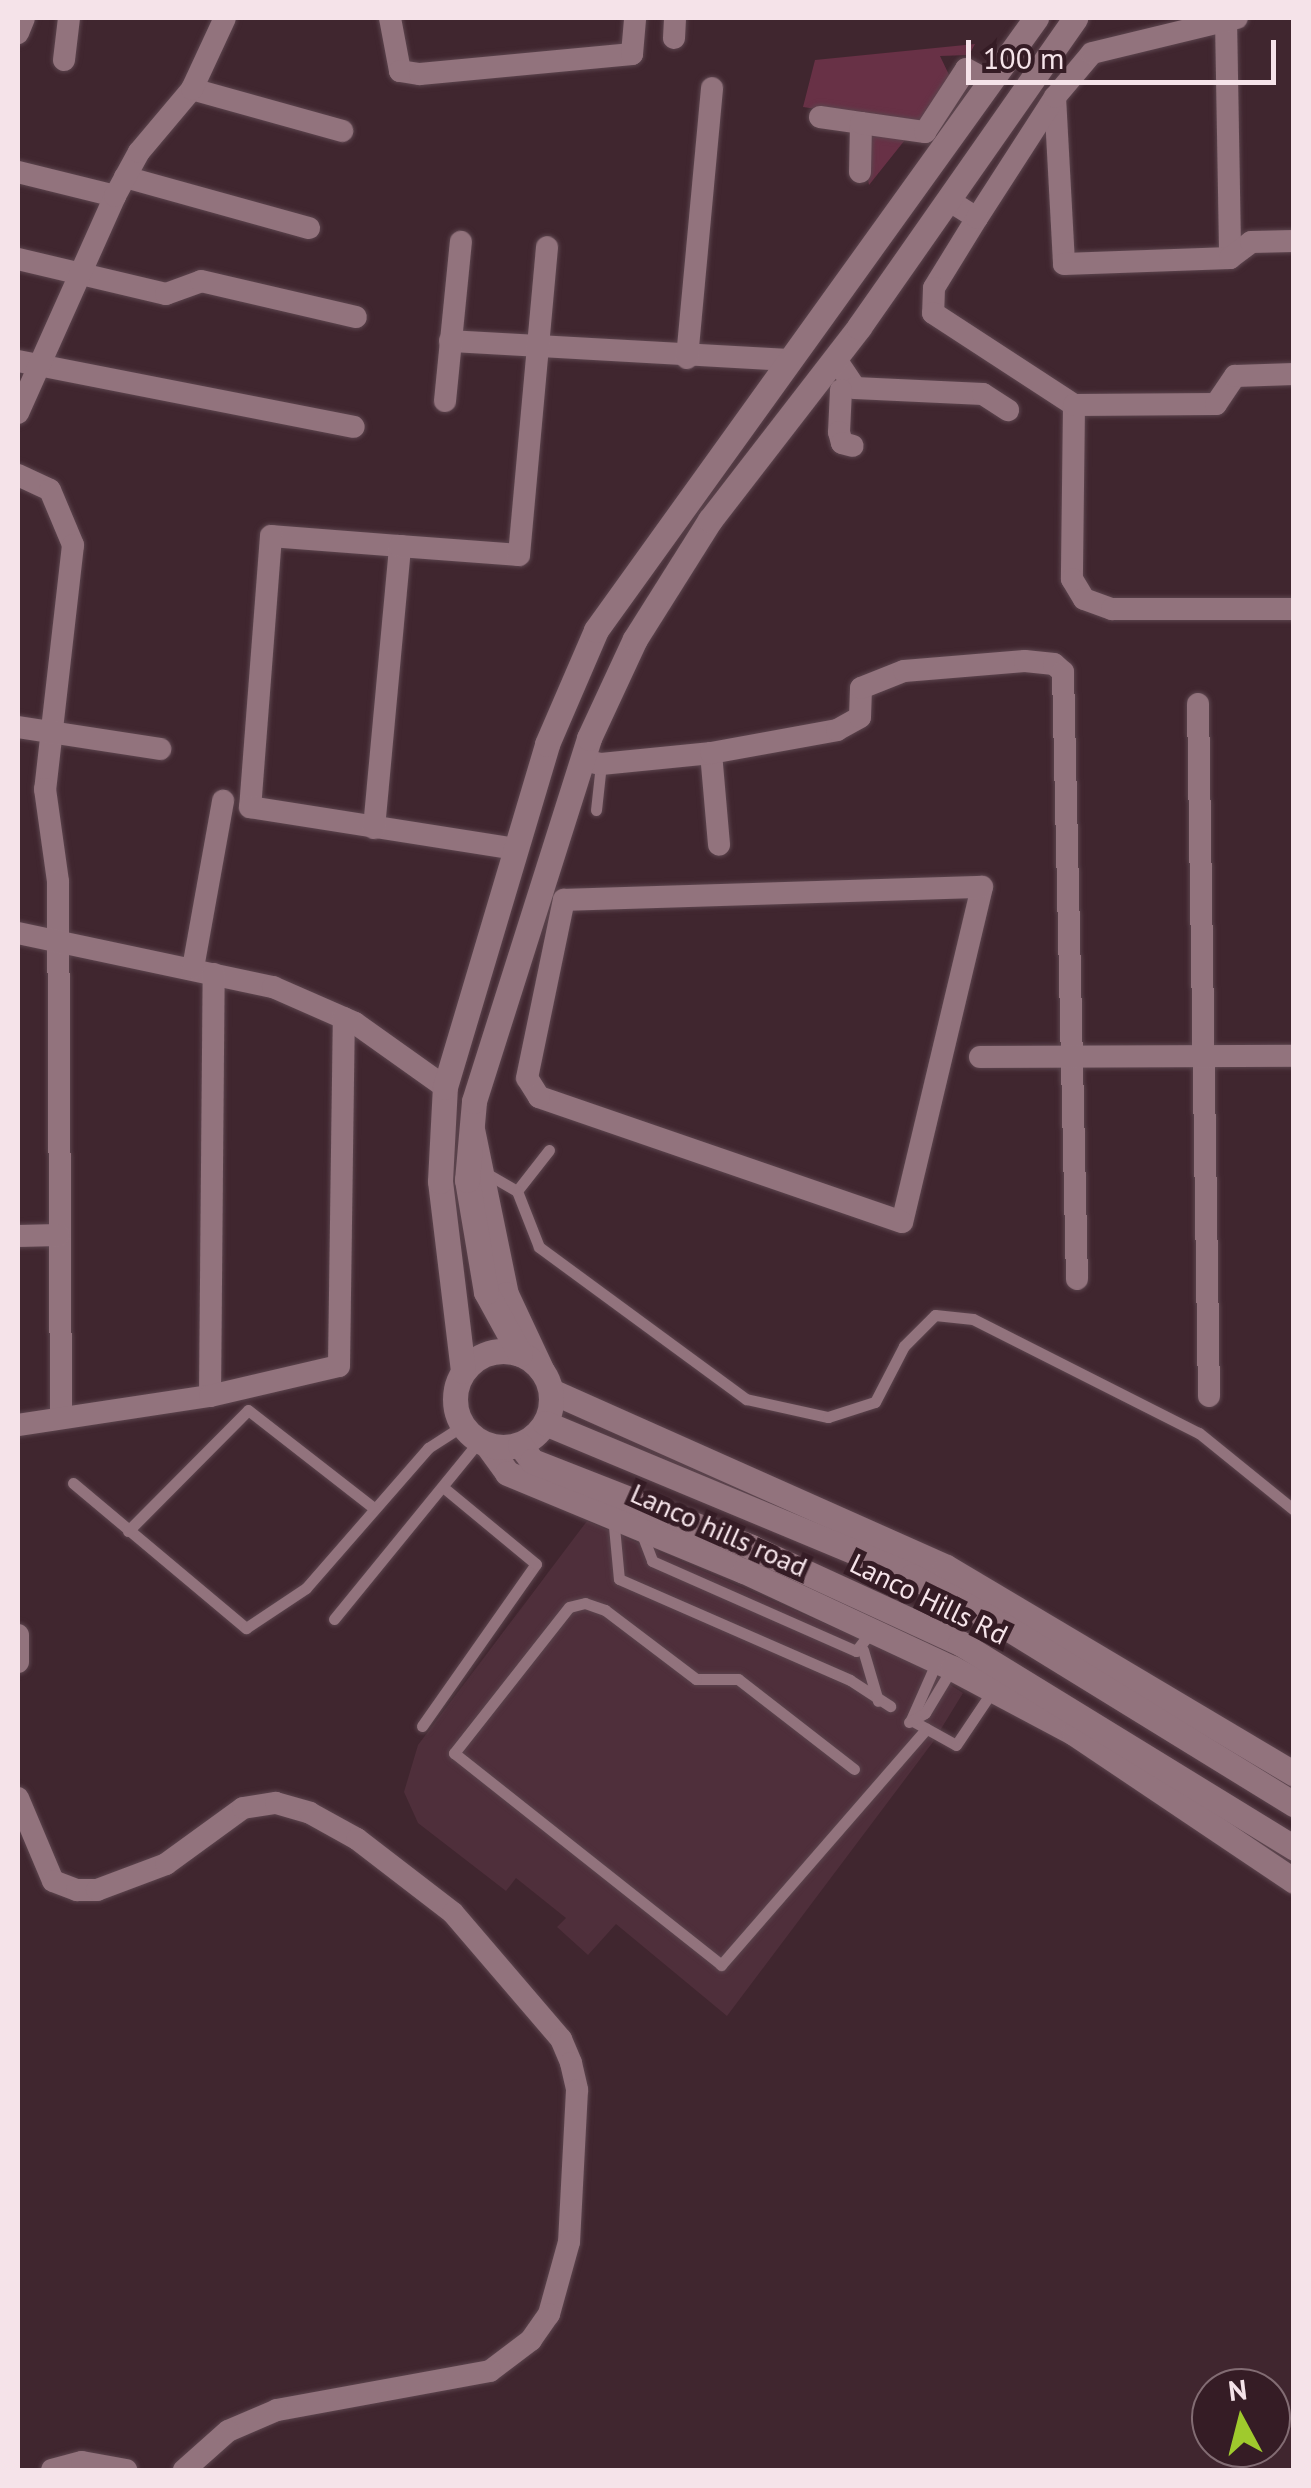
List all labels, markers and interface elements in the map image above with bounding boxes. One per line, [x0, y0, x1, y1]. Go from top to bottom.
scale bar [971, 20, 1281, 82]
text: 100 m [983, 38, 1064, 77]
street label: Lanco hills road [626, 1476, 812, 1584]
street label: Lanco Hills Rd [845, 1546, 1013, 1652]
north arrow [1191, 2368, 1291, 2468]
text: N [1226, 2370, 1249, 2409]

